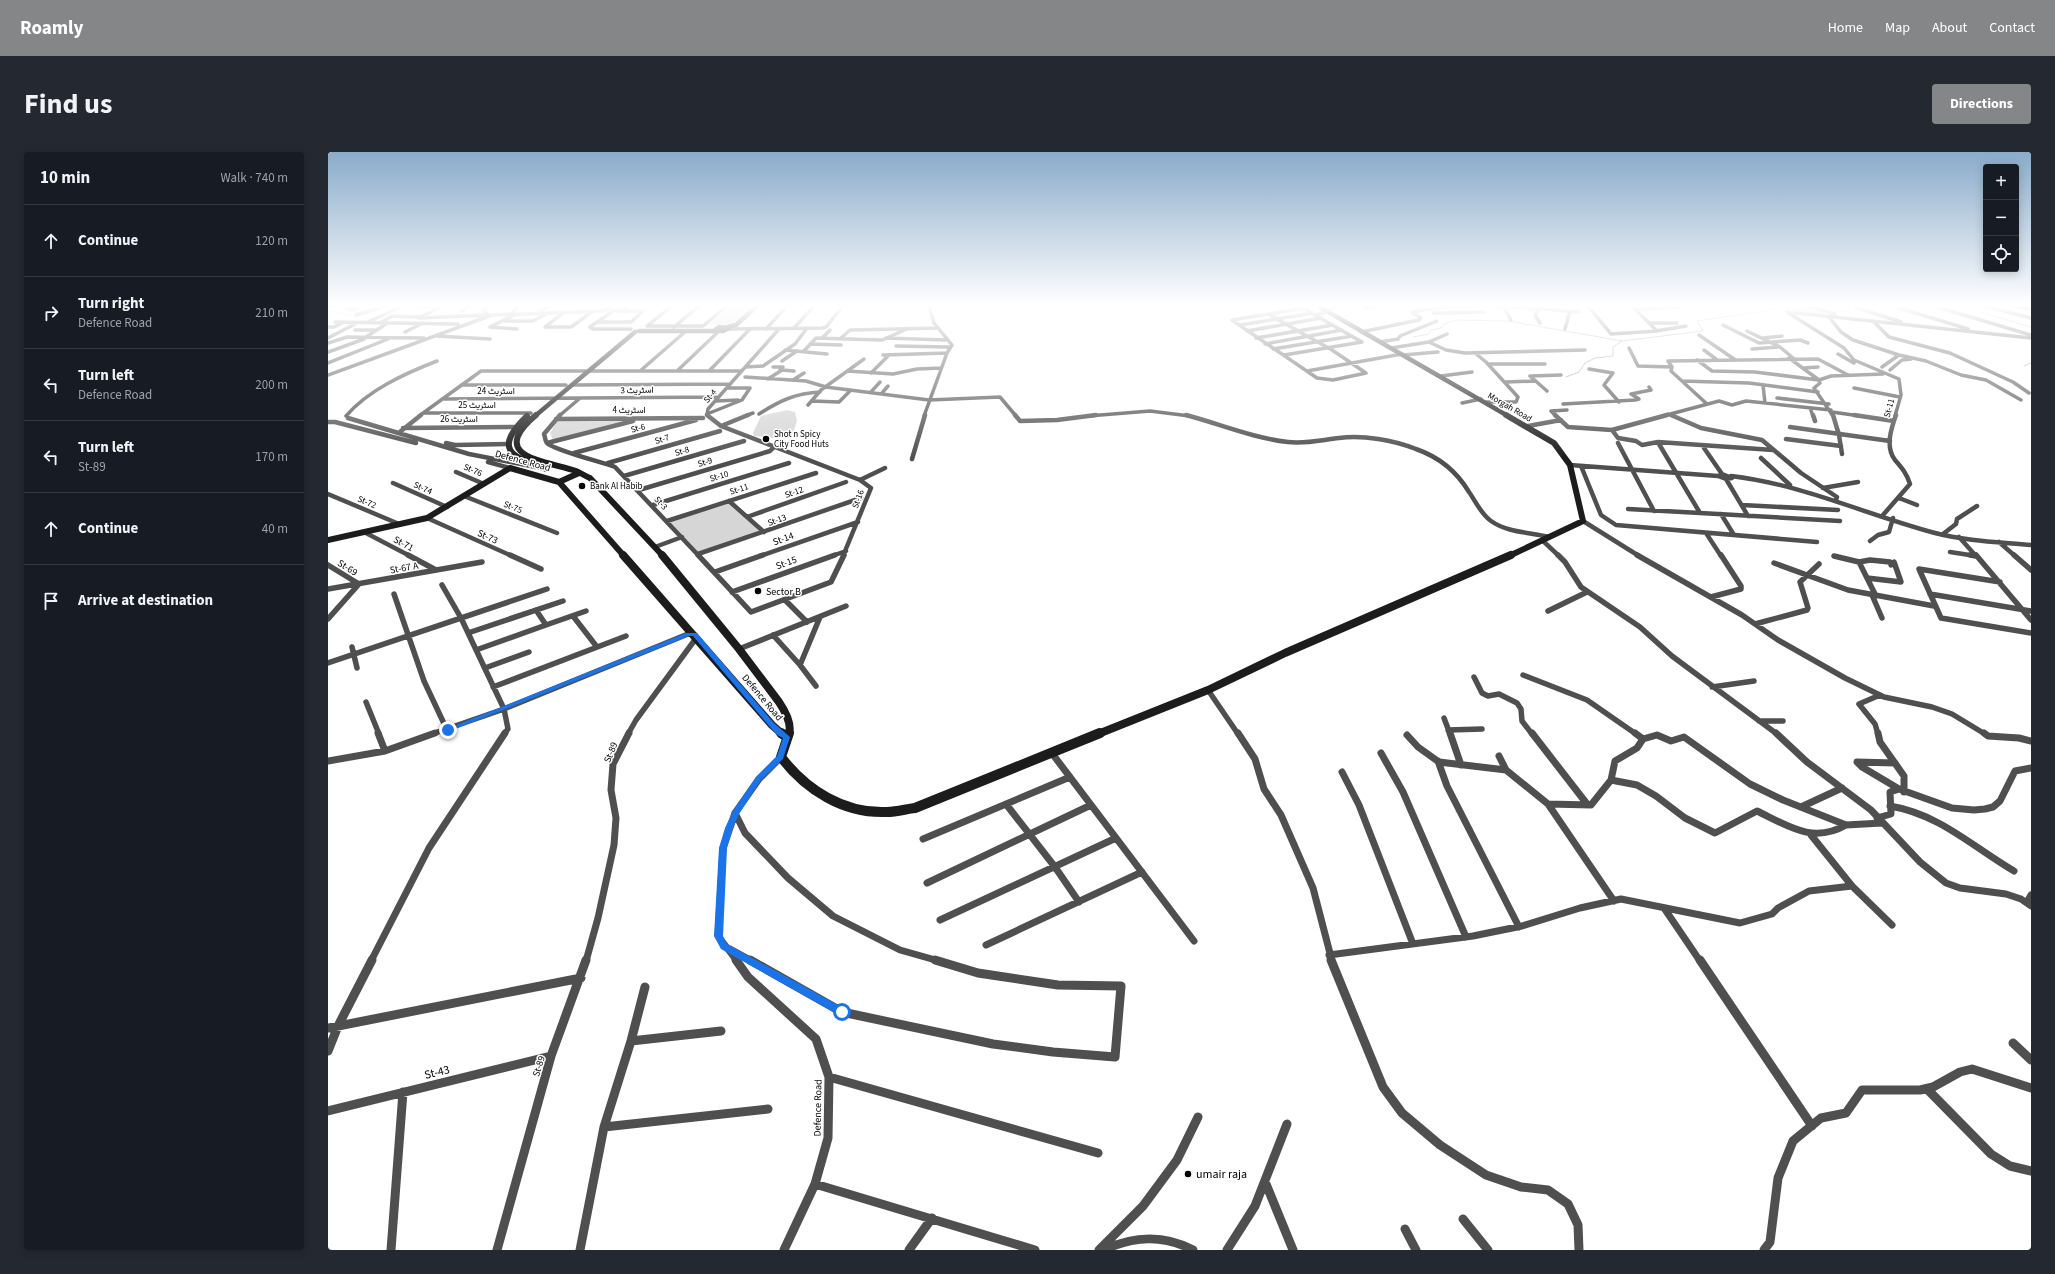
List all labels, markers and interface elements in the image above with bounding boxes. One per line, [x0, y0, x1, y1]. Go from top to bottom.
text: Roamly [20, 15, 83, 42]
text: Home [1828, 18, 1863, 38]
text: Map [1885, 18, 1910, 38]
text: About [1932, 18, 1967, 38]
text: Contact [1989, 18, 2035, 38]
text: Find us [24, 84, 112, 124]
button: Directions [1932, 84, 2031, 124]
map controls [1983, 164, 2019, 272]
button: + [1983, 164, 2019, 200]
text: 10 min [40, 166, 90, 190]
text: Walk · 740 m [220, 169, 288, 187]
button: − [1983, 200, 2019, 236]
icon: ahead [40, 230, 62, 252]
text: Continue [78, 230, 138, 251]
text: 120 m [255, 232, 288, 250]
button: locate [1983, 236, 2019, 272]
text: Turn right [78, 293, 144, 314]
icon: right [40, 302, 62, 324]
text: 210 m [255, 304, 288, 322]
text: Defence Road [78, 314, 152, 332]
text: Turn left [78, 365, 134, 386]
icon: left [40, 374, 62, 396]
text: 200 m [255, 376, 288, 394]
street label: اسٹریٹ 3 [620, 384, 654, 397]
street label: اسٹریٹ 24 [477, 385, 515, 398]
text: Defence Road [78, 386, 152, 404]
street label: St-4 [701, 386, 720, 406]
street label: Morgah Road [1485, 389, 1534, 425]
street label: St-11 [1881, 397, 1898, 419]
street label: اسٹریٹ 25 [458, 399, 496, 412]
street label: اسٹریٹ 4 [612, 404, 646, 417]
street label: اسٹریٹ 26 [440, 413, 478, 426]
street label: St-6 [629, 420, 647, 437]
place label: Shot n Spicy City Food Huts [774, 428, 829, 451]
street label: St-7 [653, 431, 671, 448]
marker: Shot n Spicy City Food Huts [761, 434, 771, 444]
text: Turn left [78, 437, 134, 458]
street label: St-8 [673, 443, 691, 460]
icon: left [40, 446, 62, 468]
street label: Defence Road [493, 447, 552, 475]
text: 170 m [255, 448, 288, 466]
street label: St-9 [696, 454, 715, 471]
text: St-89 [78, 458, 106, 476]
street label: St-76 [461, 461, 485, 480]
street label: St-10 [708, 467, 731, 485]
street label: St-74 [411, 479, 435, 499]
place label: Bank Al Habib [590, 480, 643, 493]
street label: St-11 [728, 480, 750, 499]
marker: Bank Al Habib [577, 481, 587, 491]
street label: St-12 [783, 483, 806, 502]
street label: St-16 [849, 487, 868, 510]
street label: St-72 [355, 493, 379, 512]
street label: St-3 [651, 494, 671, 514]
street label: St-75 [502, 498, 525, 517]
street label: St-13 [766, 511, 789, 530]
icon: ahead [40, 518, 62, 540]
text: Continue [78, 518, 138, 539]
text: 40 m [262, 520, 288, 538]
street label: St-73 [475, 526, 500, 548]
street label: St-14 [771, 529, 796, 549]
street label: St-71 [391, 533, 416, 555]
street label: St-15 [774, 553, 799, 573]
street label: St-69 [335, 556, 360, 579]
street label: St-67 A [389, 559, 420, 577]
place label: Sector B [766, 585, 801, 599]
marker: Sector B [753, 586, 763, 596]
icon: arrive [40, 590, 62, 612]
text: Arrive at destination [78, 590, 213, 611]
street label: Defence Road [739, 671, 786, 724]
route end [439, 721, 457, 739]
street label: St-89 [600, 740, 621, 765]
route start [833, 1003, 851, 1021]
street label: St-89 [529, 1054, 549, 1079]
street label: St-43 [423, 1061, 452, 1084]
street label: Defence Road [811, 1079, 825, 1137]
place label: umair raja [1196, 1166, 1247, 1183]
marker: umair raja [1183, 1169, 1193, 1179]

